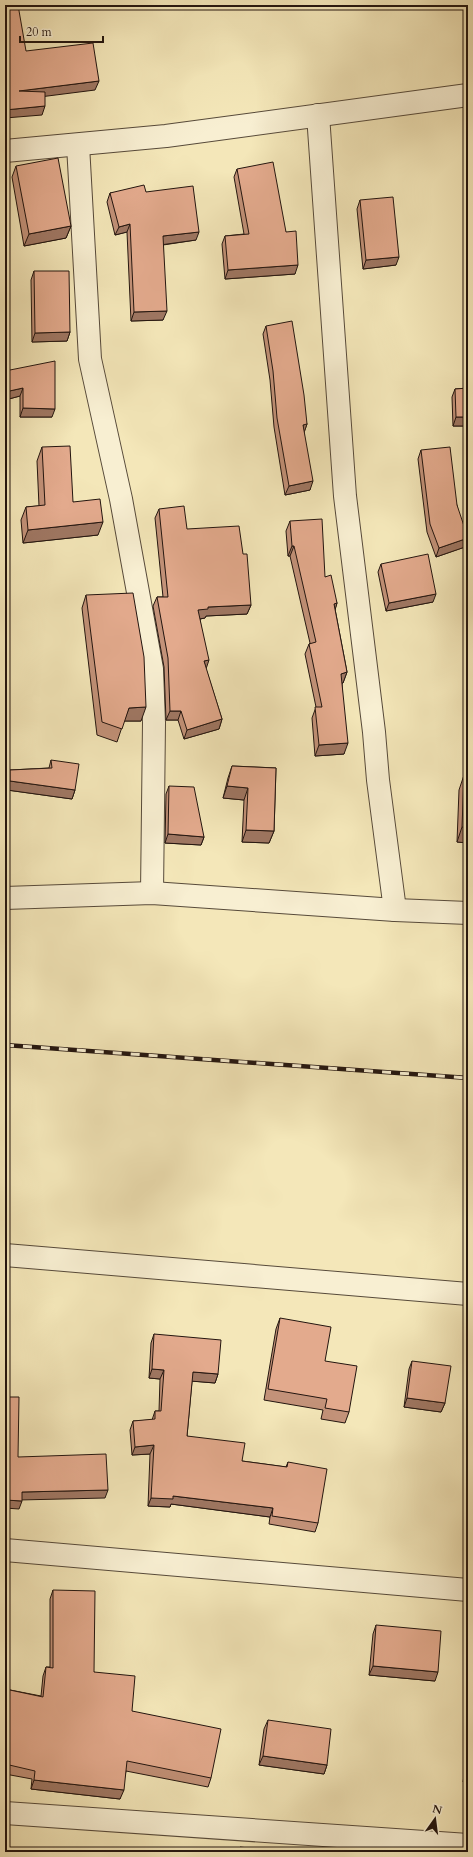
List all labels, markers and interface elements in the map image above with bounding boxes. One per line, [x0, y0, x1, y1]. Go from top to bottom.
scale bar [20, 18, 103, 44]
text: 20 m [26, 24, 53, 40]
north arrow [415, 1799, 455, 1839]
text: N [431, 1801, 444, 1818]

